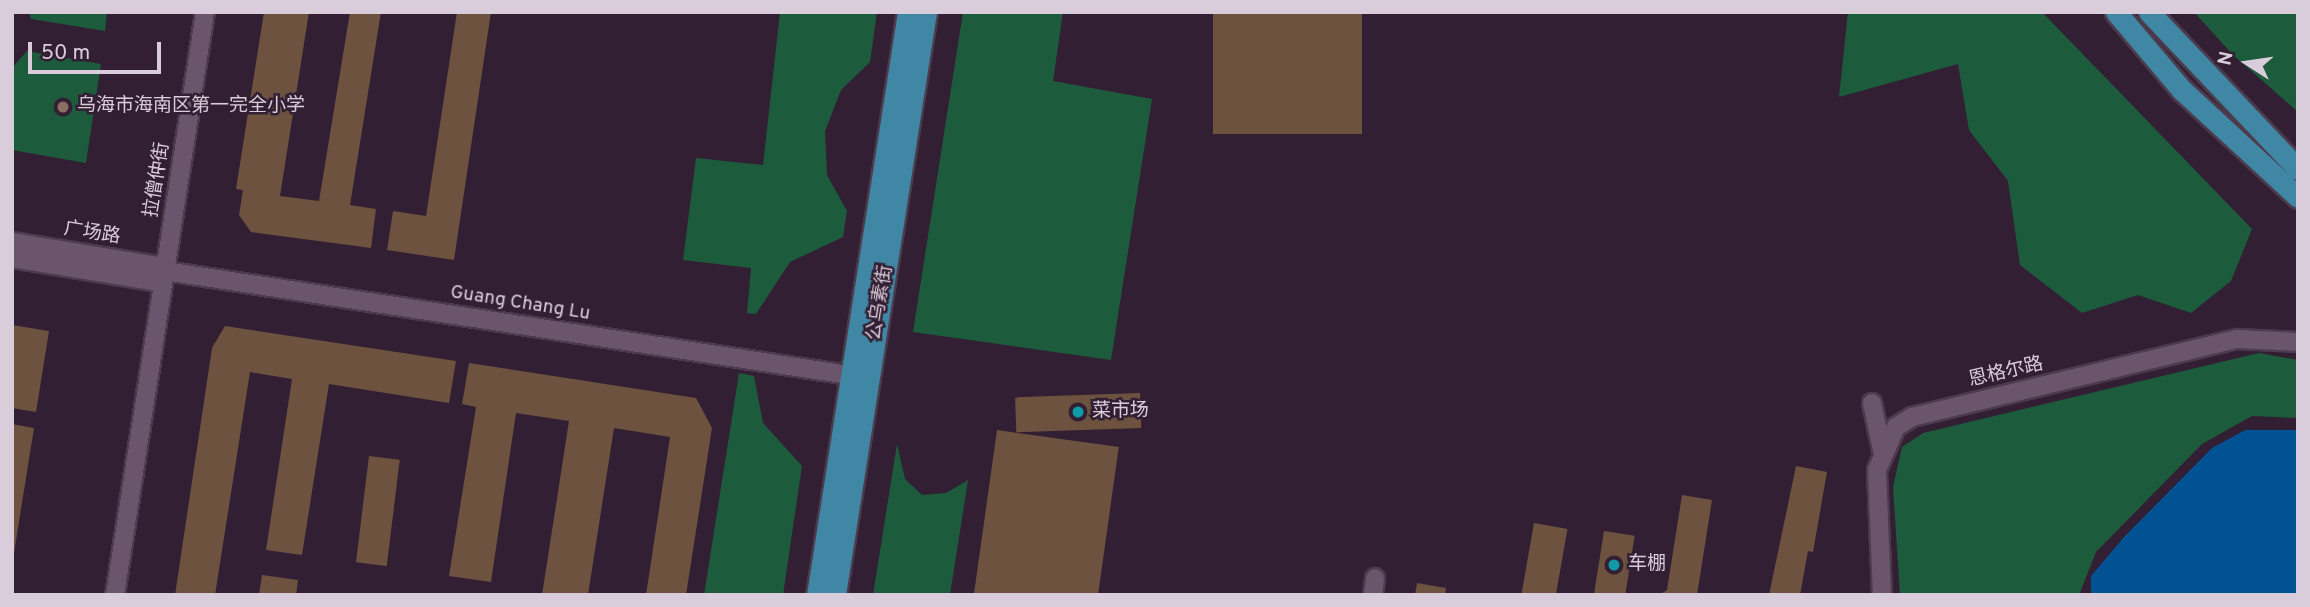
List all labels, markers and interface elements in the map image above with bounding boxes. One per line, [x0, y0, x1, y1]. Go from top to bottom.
scale bar [32, 28, 164, 72]
north arrow [2212, 28, 2282, 98]
text: 50 m [41, 40, 90, 67]
text: N [2213, 49, 2240, 68]
place label: 乌海市海南区第一完全小学 [77, 96, 305, 118]
marker: 乌海市海南区第一完全小学 [55, 99, 71, 115]
street label: 拉僧仲街 [141, 141, 175, 219]
street label: 广场路 [62, 218, 122, 250]
street label: 公乌素街 [864, 264, 898, 342]
street label: Guang Chang Lu [449, 282, 591, 326]
street label: 恩格尔路 [1966, 353, 2046, 393]
place label: 菜市场 [1092, 401, 1149, 423]
marker: 菜市场 [1070, 404, 1086, 420]
place label: 车棚 [1628, 554, 1666, 576]
marker: 车棚 [1606, 557, 1622, 573]

